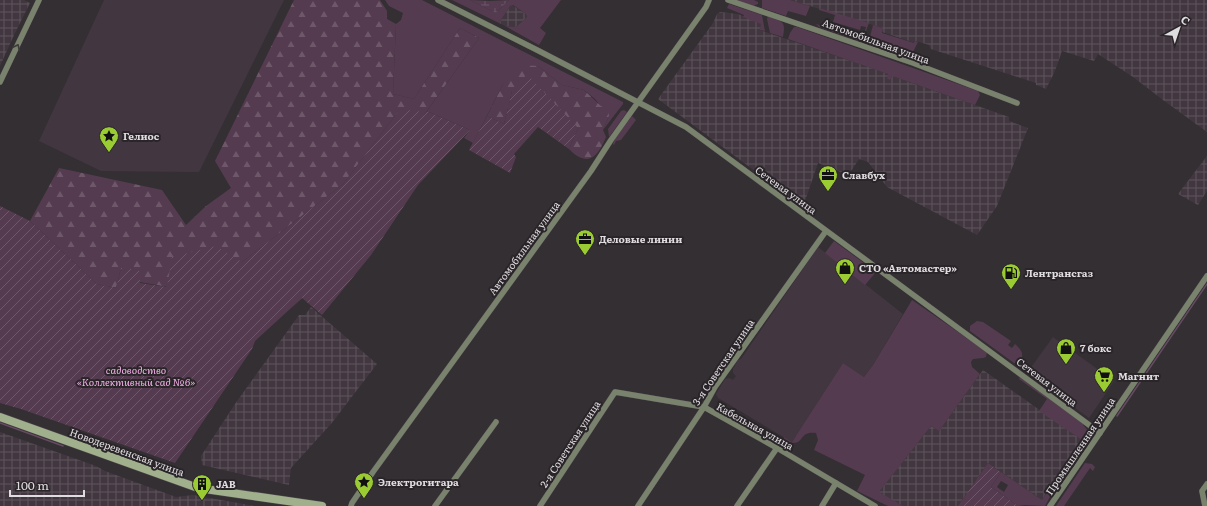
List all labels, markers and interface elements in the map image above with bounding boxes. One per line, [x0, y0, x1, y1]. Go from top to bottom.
north arrow [1159, 8, 1199, 48]
text: С [1178, 11, 1194, 28]
street label: Автомобильная улица [820, 14, 932, 67]
one-way arrow [12, 43, 20, 51]
place icon: Гелиос [98, 125, 120, 153]
place label: Гелиос [123, 128, 160, 143]
street label: Сетевая улица [752, 162, 821, 217]
office icon: Славбух [817, 164, 839, 192]
place label: Славбух [842, 167, 885, 182]
street label: Автомобильная улица [484, 197, 563, 298]
office icon: Деловые линии [574, 228, 596, 256]
place label: Деловые линии [599, 231, 682, 246]
shop icon: СТО «Автомастер» [834, 257, 856, 285]
place label: СТО «Автомастер» [859, 260, 957, 275]
fuel station icon: Лентрансгаз [1000, 262, 1022, 290]
place label: Лентрансгаз [1025, 265, 1093, 280]
street label: 3-я Советская улица [688, 315, 757, 408]
shop icon: 7 бокс [1055, 337, 1077, 365]
place label: 7 бокс [1080, 340, 1112, 355]
street label: Сетевая улица [1014, 354, 1081, 410]
park label: садоводство «Коллективный сад №6» [77, 362, 195, 389]
supermarket icon: Магнит [1093, 365, 1115, 393]
place label: Магнит [1118, 368, 1159, 383]
street label: Промышленная улица [1041, 393, 1118, 498]
street label: 2-я Советская улица [536, 397, 604, 490]
street label: Кабельная улица [714, 398, 797, 453]
street label: Новодеревенская улица [68, 424, 187, 479]
place icon: Электрогитара [353, 471, 375, 499]
scale bar [10, 472, 84, 498]
building icon: JAB [191, 473, 213, 501]
place label: Электрогитара [378, 474, 459, 489]
text: 100 m [16, 476, 49, 494]
place label: JAB [216, 476, 236, 491]

